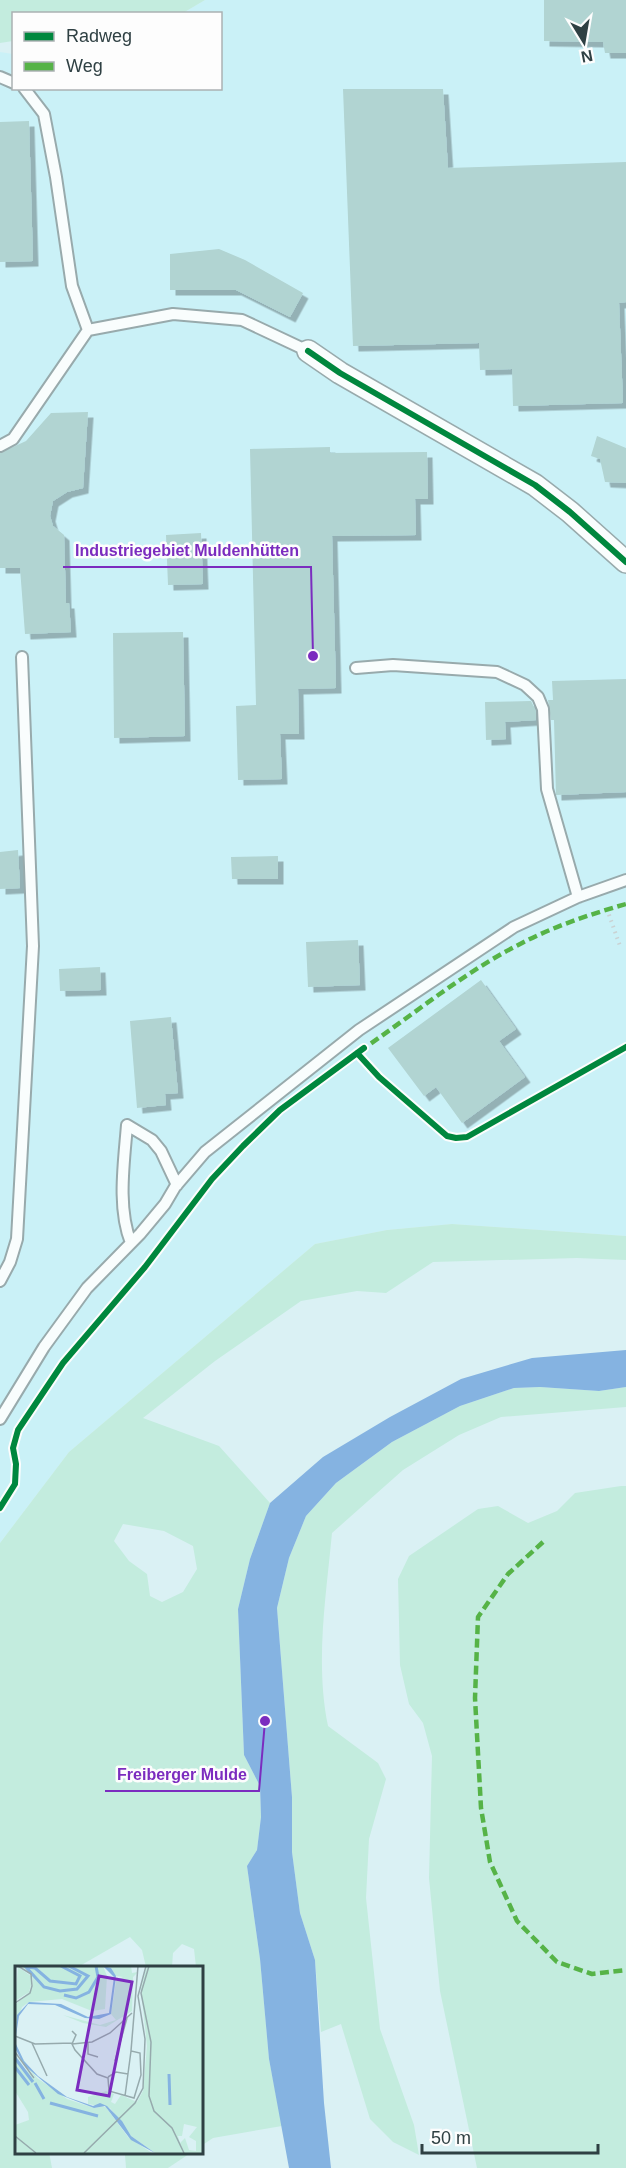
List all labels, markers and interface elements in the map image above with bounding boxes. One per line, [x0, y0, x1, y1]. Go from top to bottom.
legend [12, 12, 222, 90]
north arrow [554, 12, 614, 72]
text: Radweg [66, 26, 132, 46]
text: N [579, 47, 594, 66]
text: Weg [66, 56, 103, 76]
callout: Industriegebiet Muldenhütten [63, 533, 311, 567]
text: Industriegebiet Muldenhütten [75, 542, 299, 559]
callout: Freiberger Mulde [105, 1757, 259, 1791]
text: Freiberger Mulde [117, 1766, 247, 1783]
inset map [15, 1966, 202, 2153]
scale bar [422, 2117, 598, 2155]
text: 50 m [431, 2128, 471, 2148]

